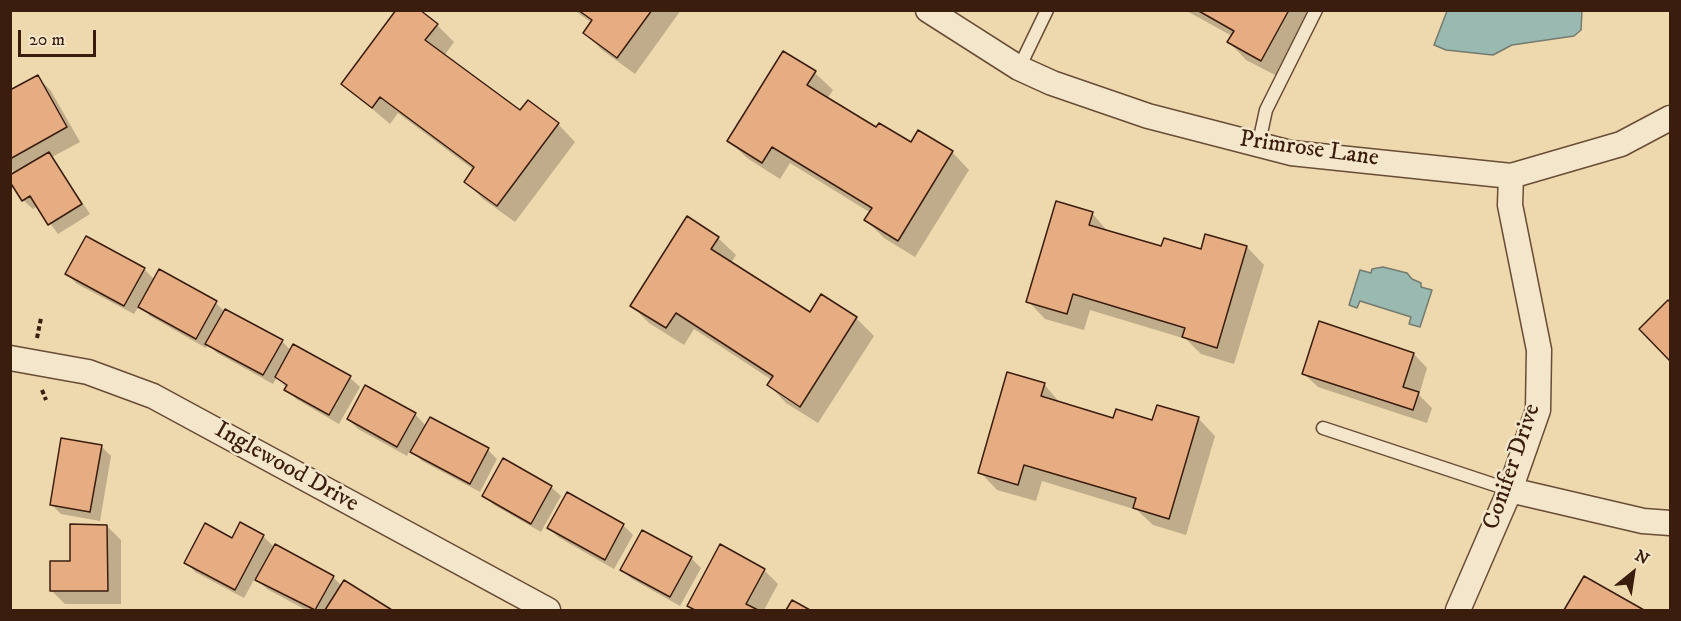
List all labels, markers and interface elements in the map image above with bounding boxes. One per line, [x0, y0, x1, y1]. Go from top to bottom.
scale bar [21, 18, 99, 56]
text: 20 m [29, 29, 65, 51]
street label: Primrose Lane [1237, 126, 1381, 174]
street label: Conifer Drive [1478, 400, 1548, 534]
street label: Inglewood Drive [209, 417, 363, 519]
north arrow [1603, 543, 1663, 603]
text: N [1631, 545, 1653, 569]

